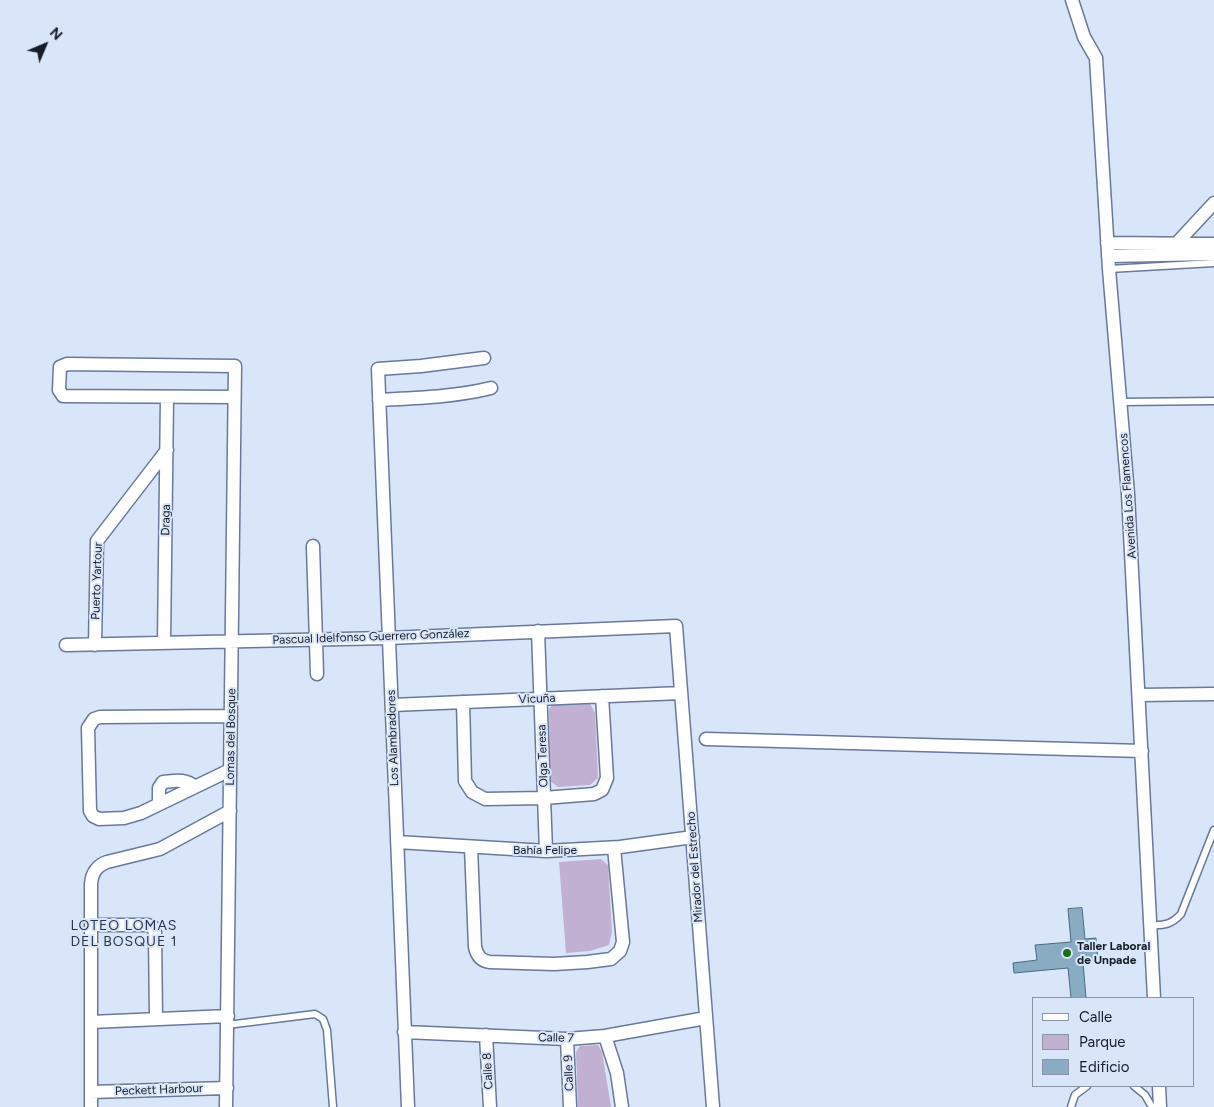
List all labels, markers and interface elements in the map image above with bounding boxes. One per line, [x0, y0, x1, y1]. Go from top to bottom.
north arrow [20, 20, 70, 70]
text: N [46, 24, 66, 44]
street label: Avenida Los Flamencos [1116, 433, 1140, 559]
street label: Draga [159, 504, 173, 536]
street label: Puerto Yartour [88, 542, 106, 620]
street label: Pascual Idelfonso Guerrero González [272, 626, 470, 648]
street label: Lomas del Bosque [223, 688, 239, 786]
street label: Los Alambradores [384, 690, 402, 786]
street label: Vicuña [518, 691, 556, 707]
street label: Olga Teresa [535, 724, 551, 788]
street label: Mirador del Estrecho [684, 811, 706, 923]
street label: Bahía Felipe [513, 843, 577, 857]
district label: LOTEO LOMAS DEL BOSQUE 1 [69, 918, 179, 950]
place label: Taller Laboral de Unpade [1077, 939, 1150, 967]
marker: Taller Laboral de Unpade [1061, 947, 1073, 959]
legend [1032, 997, 1194, 1087]
text: Calle [1079, 1008, 1112, 1026]
street label: Calle 7 [538, 1030, 574, 1046]
text: Parque [1079, 1033, 1126, 1051]
street label: Calle 8 [480, 1052, 496, 1090]
street label: Calle 9 [561, 1055, 577, 1091]
text: Edificio [1079, 1058, 1129, 1076]
street label: Peckett Harbour [115, 1081, 203, 1099]

